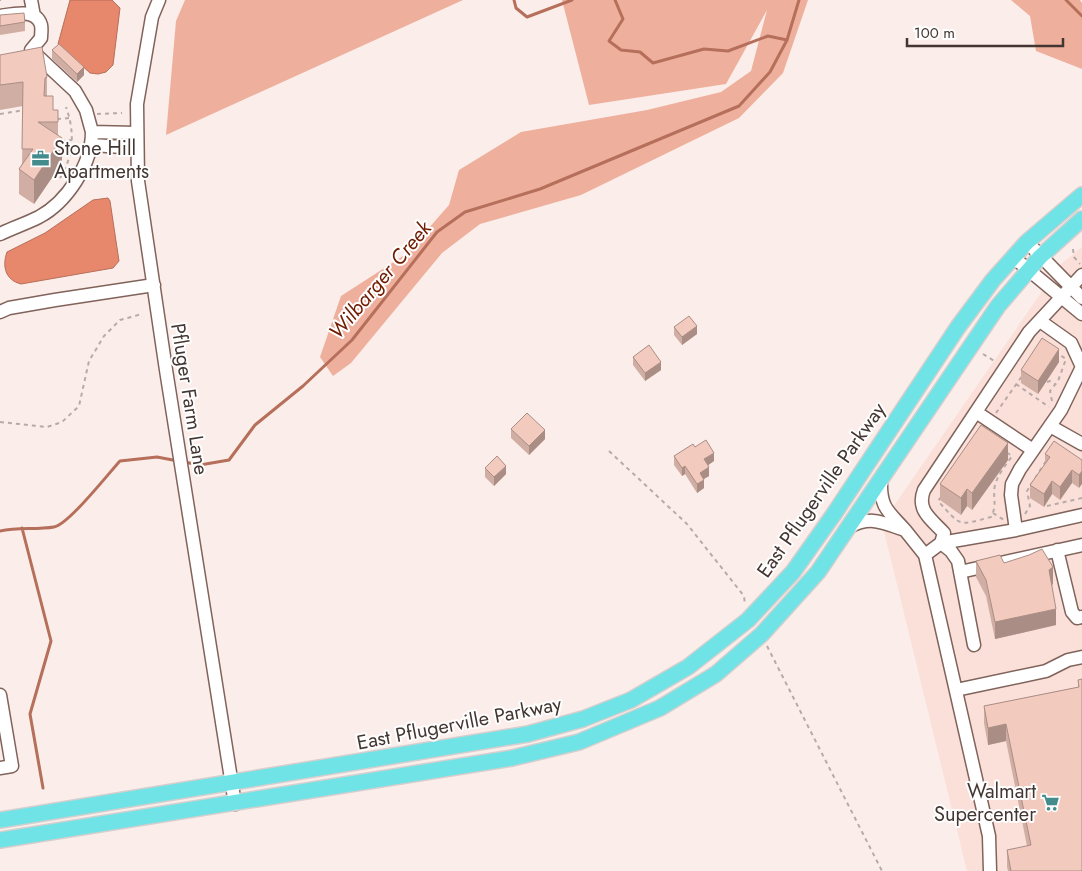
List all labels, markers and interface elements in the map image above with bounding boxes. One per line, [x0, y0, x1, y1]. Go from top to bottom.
scale bar [907, 15, 1063, 47]
text: 100 m [914, 22, 955, 44]
place label: Stone Hill Apartments [54, 134, 149, 186]
office icon: Stone Hill Apartments [30, 149, 50, 169]
water label: Wilbarger Creek [322, 214, 439, 346]
street label: Pfluger Farm Lane [163, 321, 216, 477]
street label: East Pflugerville Parkway [750, 397, 893, 584]
street label: East Pflugerville Parkway [354, 689, 564, 758]
place label: Walmart Supercenter [934, 777, 1036, 829]
supermarket icon: Walmart Supercenter [1040, 793, 1060, 813]

